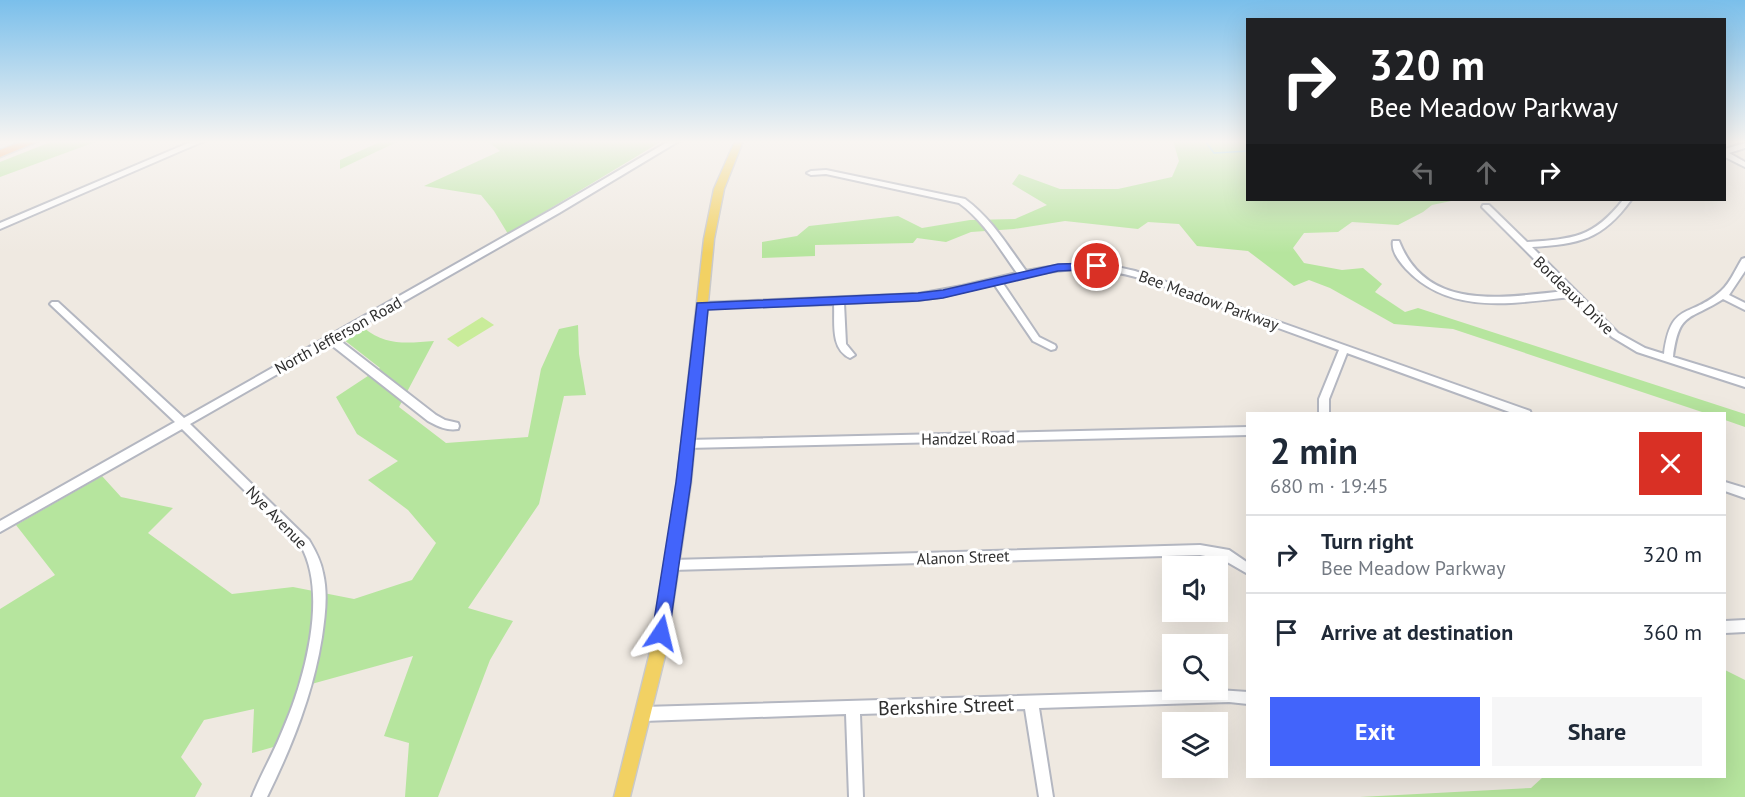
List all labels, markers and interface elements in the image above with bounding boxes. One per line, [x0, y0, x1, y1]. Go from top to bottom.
text: 320 m [1369, 37, 1485, 92]
icon: right [1270, 42, 1348, 120]
text: Bee Meadow Parkway [1369, 90, 1618, 124]
icon: left [1407, 156, 1440, 189]
icon: ahead [1470, 156, 1503, 189]
icon: right [1533, 156, 1566, 189]
pin [1071, 240, 1122, 291]
icon: arrive [1080, 249, 1113, 282]
street label: Bordeaux Drive [1529, 251, 1619, 339]
street label: Bee Meadow Parkway [1136, 265, 1282, 335]
street label: North Jefferson Road [271, 292, 405, 378]
street label: Handzel Road [921, 427, 1015, 449]
text: 2 min [1270, 427, 1358, 474]
button: close [1639, 432, 1702, 495]
text: 680 m · 19:45 [1270, 473, 1388, 499]
street label: Nye Avenue [242, 481, 312, 553]
text: Turn right [1321, 527, 1413, 555]
icon: right [1270, 538, 1303, 571]
text: 320 m [1642, 540, 1702, 568]
street label: Alanon Street [916, 545, 1010, 569]
text: Bee Meadow Parkway [1321, 555, 1506, 581]
map controls [1162, 556, 1228, 778]
button: sound [1162, 556, 1228, 622]
position arrow [629, 601, 693, 665]
icon: arrive [1270, 616, 1303, 649]
text: Arrive at destination [1321, 618, 1513, 646]
text: 360 m [1642, 618, 1702, 646]
button: search [1162, 634, 1228, 700]
street label: Berkshire Street [877, 691, 1015, 721]
button: Exit [1270, 697, 1480, 766]
button: Share [1492, 697, 1702, 766]
button: layers [1162, 712, 1228, 778]

